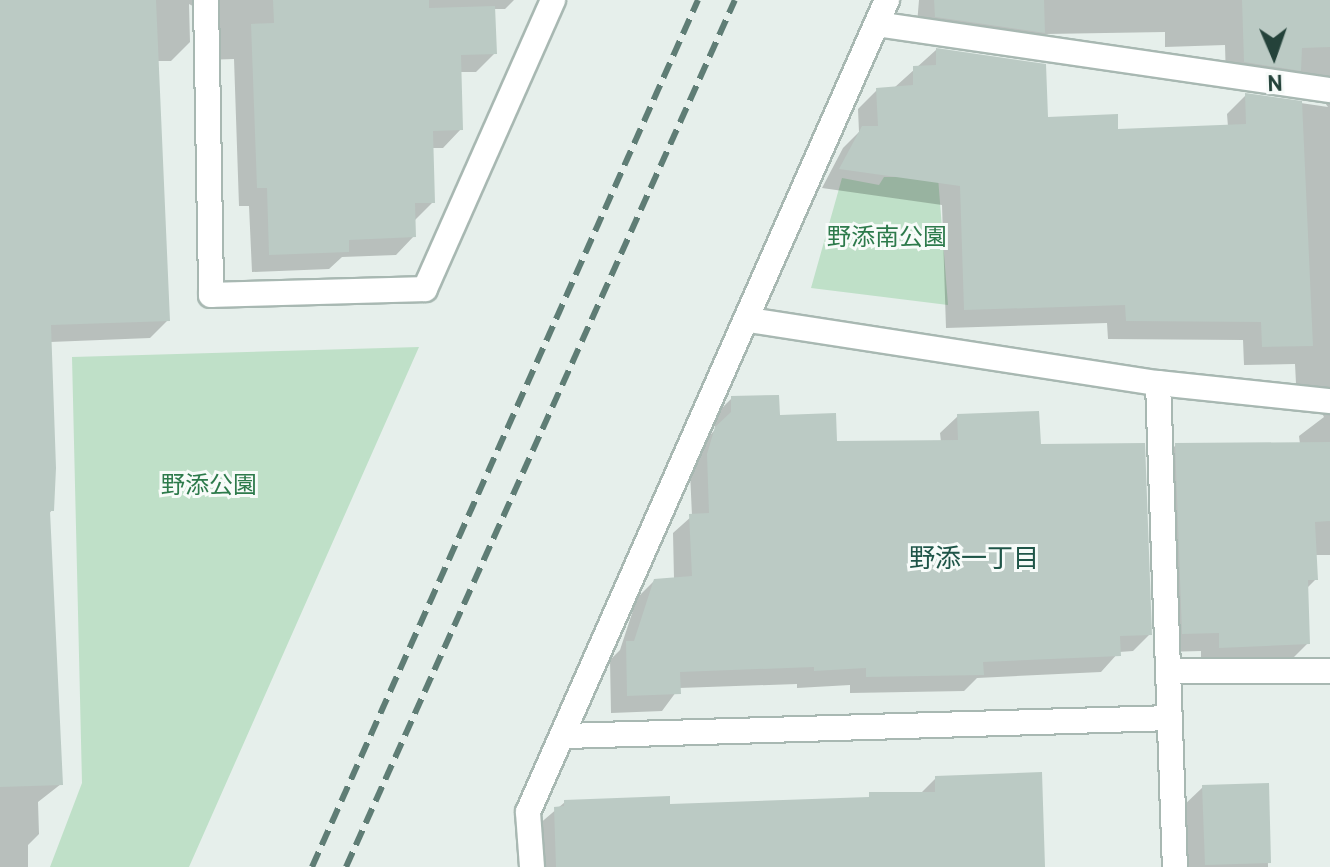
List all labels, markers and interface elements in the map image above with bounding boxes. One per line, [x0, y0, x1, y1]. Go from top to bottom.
north arrow [1234, 16, 1314, 96]
text: N [1266, 67, 1283, 94]
park label: 野添南公園 [827, 226, 947, 254]
park label: 野添公園 [161, 474, 257, 502]
district label: 野添一丁目 [909, 545, 1039, 577]

